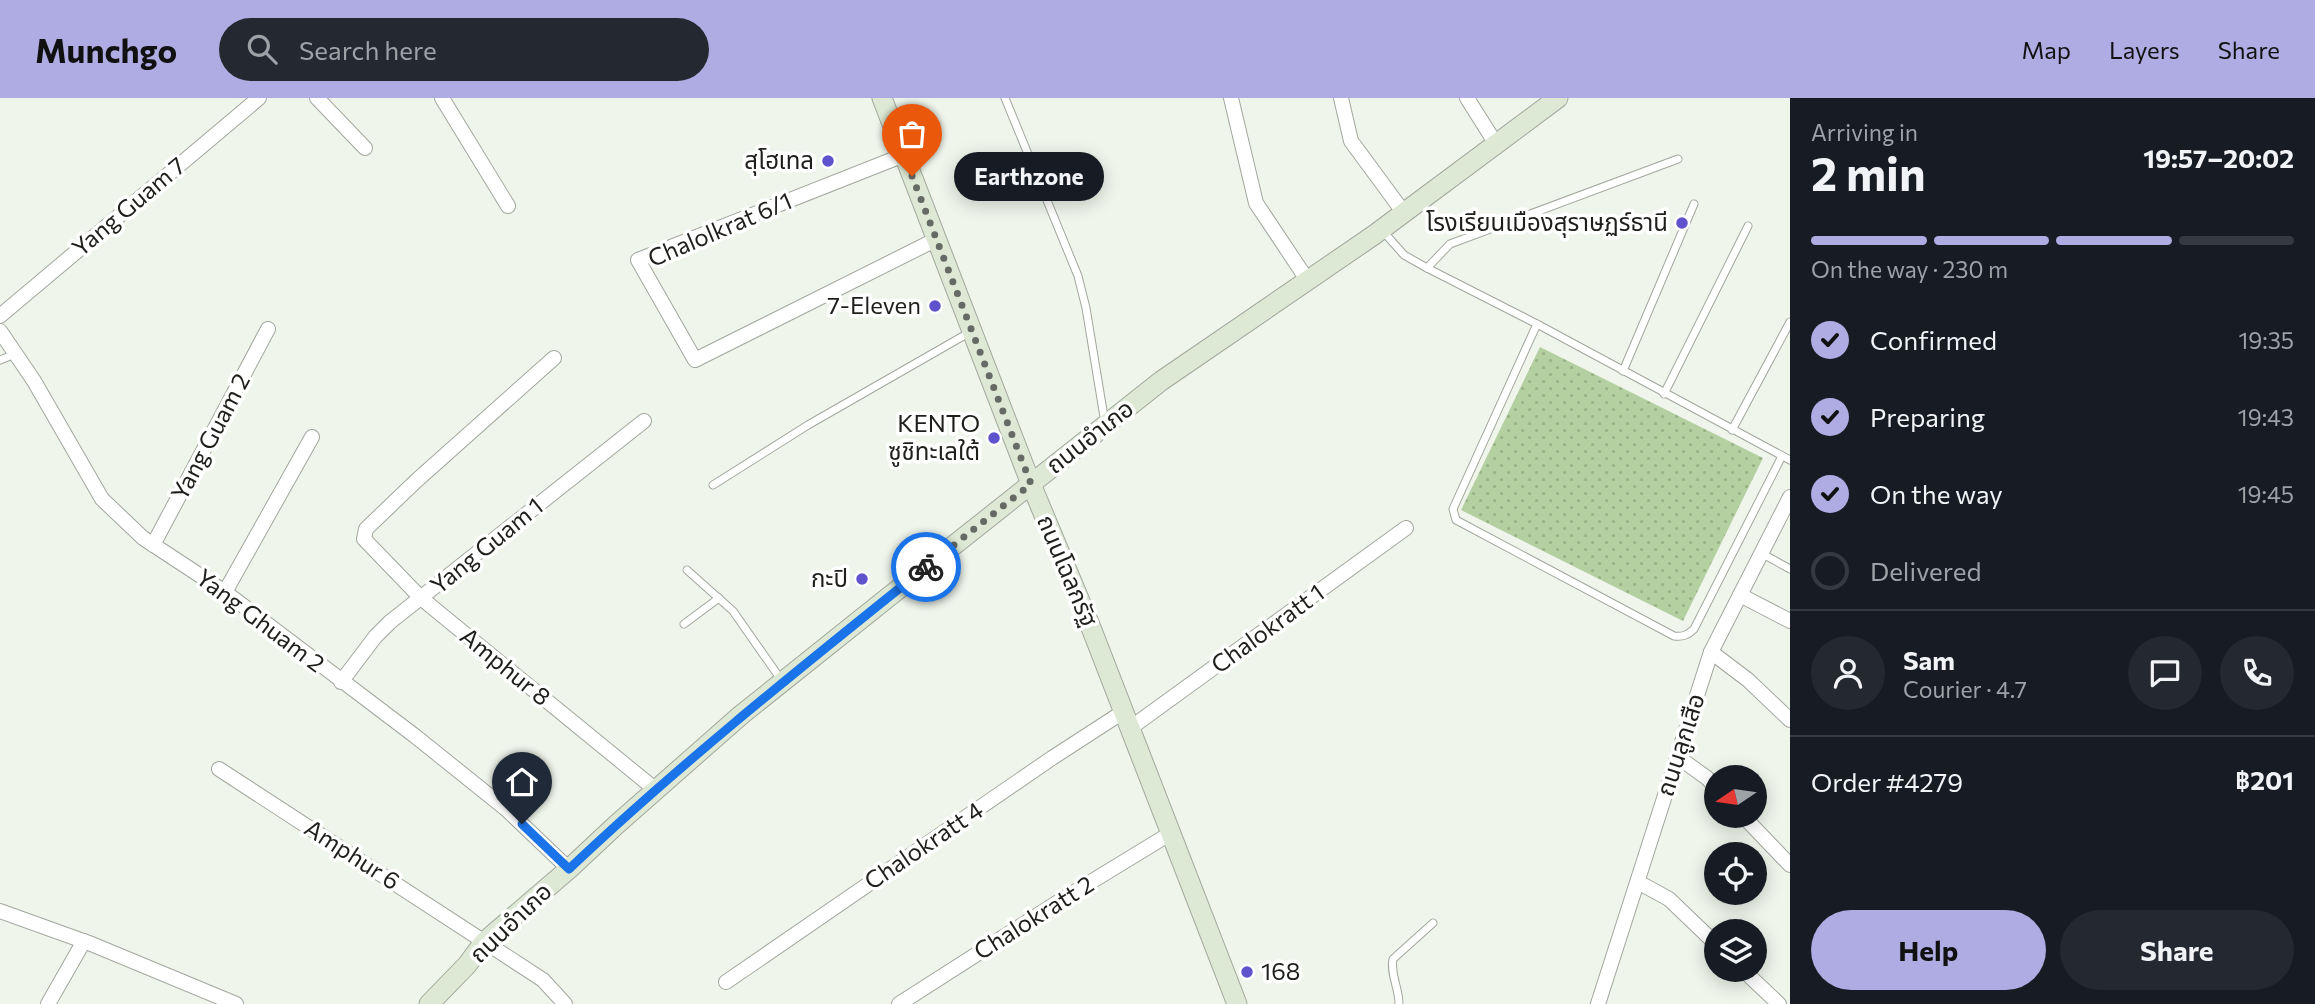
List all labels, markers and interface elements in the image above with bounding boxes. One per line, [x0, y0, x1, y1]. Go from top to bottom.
search box [219, 18, 709, 81]
text: Munchgo [35, 29, 177, 70]
icon: search [243, 30, 281, 68]
text: Search here [299, 34, 437, 65]
text: Map [2022, 35, 2071, 64]
text: Layers [2109, 35, 2180, 64]
text: Share [2218, 35, 2280, 64]
pin [882, 104, 942, 176]
icon: bag [893, 115, 931, 153]
text: Arriving in [1811, 118, 1918, 146]
text: 19:57–20:02 [2143, 142, 2294, 173]
text: 2 min [1811, 144, 1926, 200]
place label: สุโฮเทล [744, 145, 814, 176]
street label: Yang Guam 7 [66, 150, 191, 262]
callout: Earthzone [954, 152, 1104, 200]
marker: สุโฮเทล [820, 153, 836, 169]
text: Earthzone [974, 162, 1084, 190]
street label: Chalolkrat 6/1 [643, 185, 796, 272]
place label: โรงเรียนเมืองสุราษฏร์ธานี [1426, 207, 1668, 238]
marker: โรงเรียนเมืองสุราษฏร์ธานี [1674, 215, 1690, 231]
text: On the way · 230 m [1811, 255, 2008, 283]
place label: 7-Eleven [827, 290, 921, 319]
marker: 7-Eleven [927, 298, 943, 314]
icon: check [1811, 321, 1849, 359]
text: Confirmed [1870, 324, 1997, 355]
text: 19:35 [2238, 326, 2294, 354]
street label: Yang Guam 2 [164, 368, 255, 505]
street label: ถนนอำเภอ [1040, 393, 1138, 479]
icon: check [1811, 398, 1849, 436]
text: Preparing [1870, 401, 1985, 432]
text: 19:43 [2238, 403, 2294, 431]
place label: KENTO ซูชิทะเลใต้ [888, 408, 980, 467]
marker: KENTO ซูชิทะเลใต้ [986, 430, 1002, 446]
icon: check [1811, 475, 1849, 513]
text: On the way [1870, 478, 2003, 509]
text: 19:45 [2238, 480, 2294, 508]
street label: Yang Guam 1 [424, 491, 548, 599]
street label: ถนนโฉลกรัฐ [1032, 510, 1105, 631]
courier [891, 532, 961, 602]
icon: bike [907, 548, 945, 586]
text: Delivered [1870, 555, 1981, 586]
street label: Yang Ghuam 2 [191, 562, 331, 678]
place label: กะปิ [811, 563, 848, 592]
marker: กะปิ [854, 571, 870, 587]
street label: Chalokratt 1 [1205, 577, 1329, 678]
street label: Amphur 8 [455, 621, 557, 711]
button: person [1811, 636, 1885, 710]
button: chat [2128, 636, 2202, 710]
button: phone [2220, 636, 2294, 710]
text: Sam [1903, 644, 1955, 675]
text: Courier · 4.7 [1903, 675, 2027, 703]
street label: ถนนลูกเสือ [1649, 689, 1712, 800]
pin [492, 752, 552, 824]
icon: home [503, 763, 541, 801]
text: ฿201 [2235, 764, 2294, 795]
north arrow [1704, 765, 1768, 828]
map controls [1704, 765, 1767, 982]
text: Order #4279 [1811, 766, 1963, 797]
street label: Chalokratt 4 [858, 794, 988, 895]
street label: Amphur 6 [300, 812, 406, 895]
button: locate [1704, 842, 1767, 905]
street label: Chalokratt 2 [968, 868, 1098, 965]
street label: ถนนอำเภอ [463, 876, 557, 968]
button: Help [1811, 910, 2046, 990]
button: Share [2060, 910, 2294, 990]
button: layers [1704, 919, 1767, 982]
place label: 168 [1261, 956, 1300, 985]
marker: 168 [1239, 964, 1255, 980]

